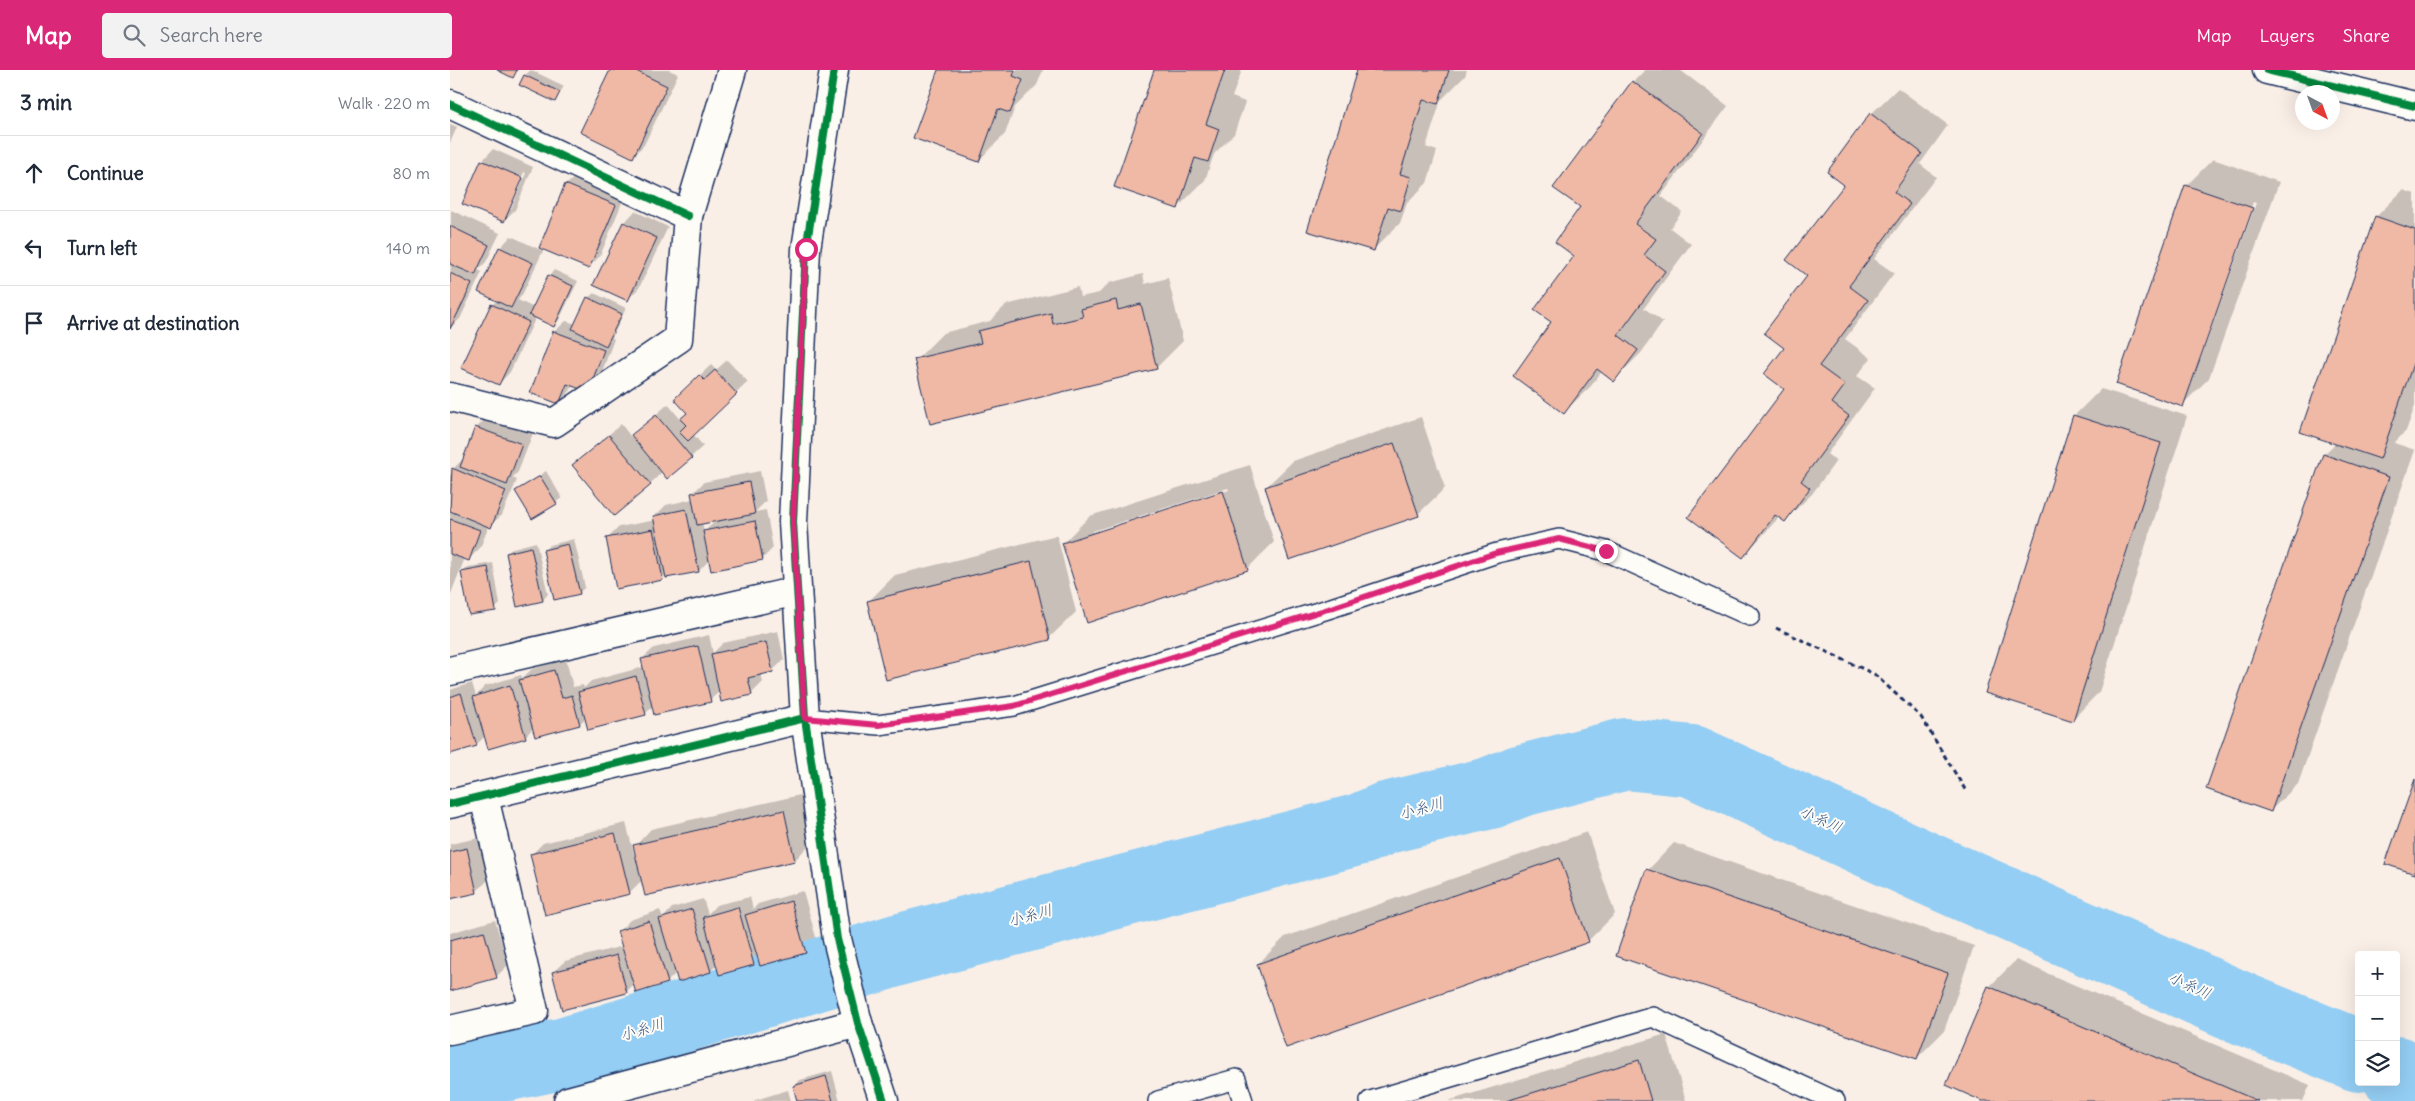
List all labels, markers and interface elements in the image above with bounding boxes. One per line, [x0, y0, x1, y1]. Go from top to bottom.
search box [102, 13, 452, 58]
text: Map [25, 20, 72, 50]
icon: search [120, 21, 148, 49]
text: Search here [160, 23, 263, 47]
text: Map [2196, 24, 2231, 47]
text: Layers [2259, 24, 2315, 47]
text: Share [2343, 24, 2390, 47]
north arrow [2295, 85, 2340, 130]
text: 3 min [20, 89, 72, 116]
text: Walk · 220 m [338, 93, 430, 113]
icon: ahead [20, 159, 48, 187]
text: Continue [67, 161, 144, 185]
text: 80 m [392, 163, 430, 183]
icon: left [20, 234, 48, 262]
text: Turn left [67, 236, 137, 260]
text: 140 m [386, 238, 430, 258]
route start [795, 238, 818, 261]
icon: arrive [20, 309, 48, 337]
text: Arrive at destination [67, 311, 240, 335]
route end [1595, 540, 1618, 563]
water label: 小糸川 [1397, 793, 1445, 823]
water label: 小糸川 [1797, 801, 1845, 837]
water label: 小糸川 [1006, 900, 1054, 930]
map controls [2355, 951, 2400, 1086]
button: + [2355, 951, 2400, 996]
water label: 小糸川 [2166, 967, 2214, 1003]
button: − [2355, 996, 2400, 1041]
water label: 小糸川 [618, 1013, 666, 1045]
button: layers [2355, 1041, 2400, 1086]

